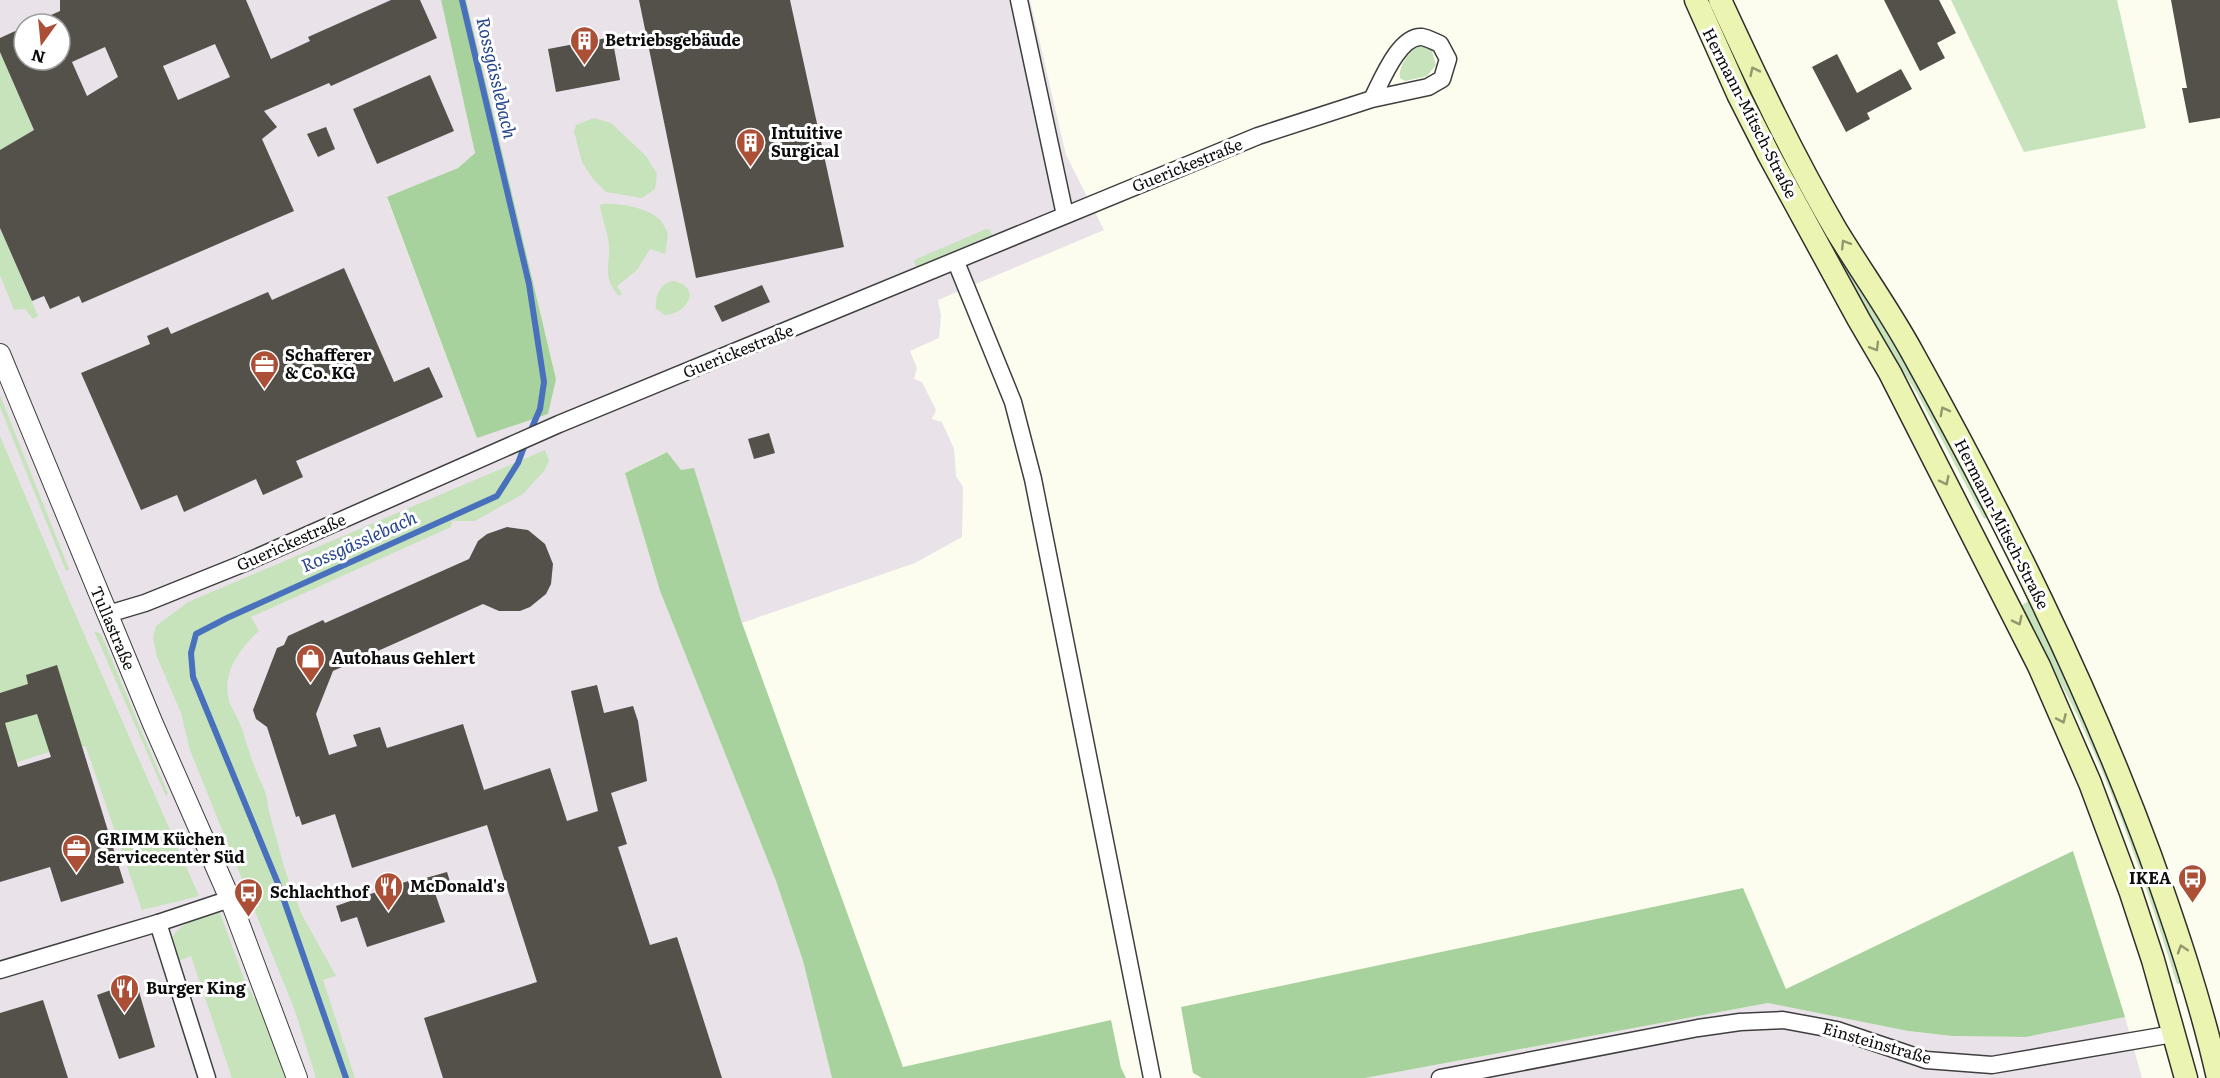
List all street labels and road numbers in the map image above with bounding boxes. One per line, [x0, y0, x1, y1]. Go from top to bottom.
street label: Hermann-Mitsch-Straße [1697, 23, 1804, 202]
street label: Guerickestraße [1128, 131, 1245, 197]
street label: Guerickestraße [679, 317, 796, 383]
street label: Hermann-Mitsch-Straße [1949, 434, 2056, 613]
street label: Guerickestraße [232, 506, 349, 576]
street label: Tullastraße [85, 582, 142, 673]
street label: Einsteinstraße [1820, 1015, 1934, 1069]

